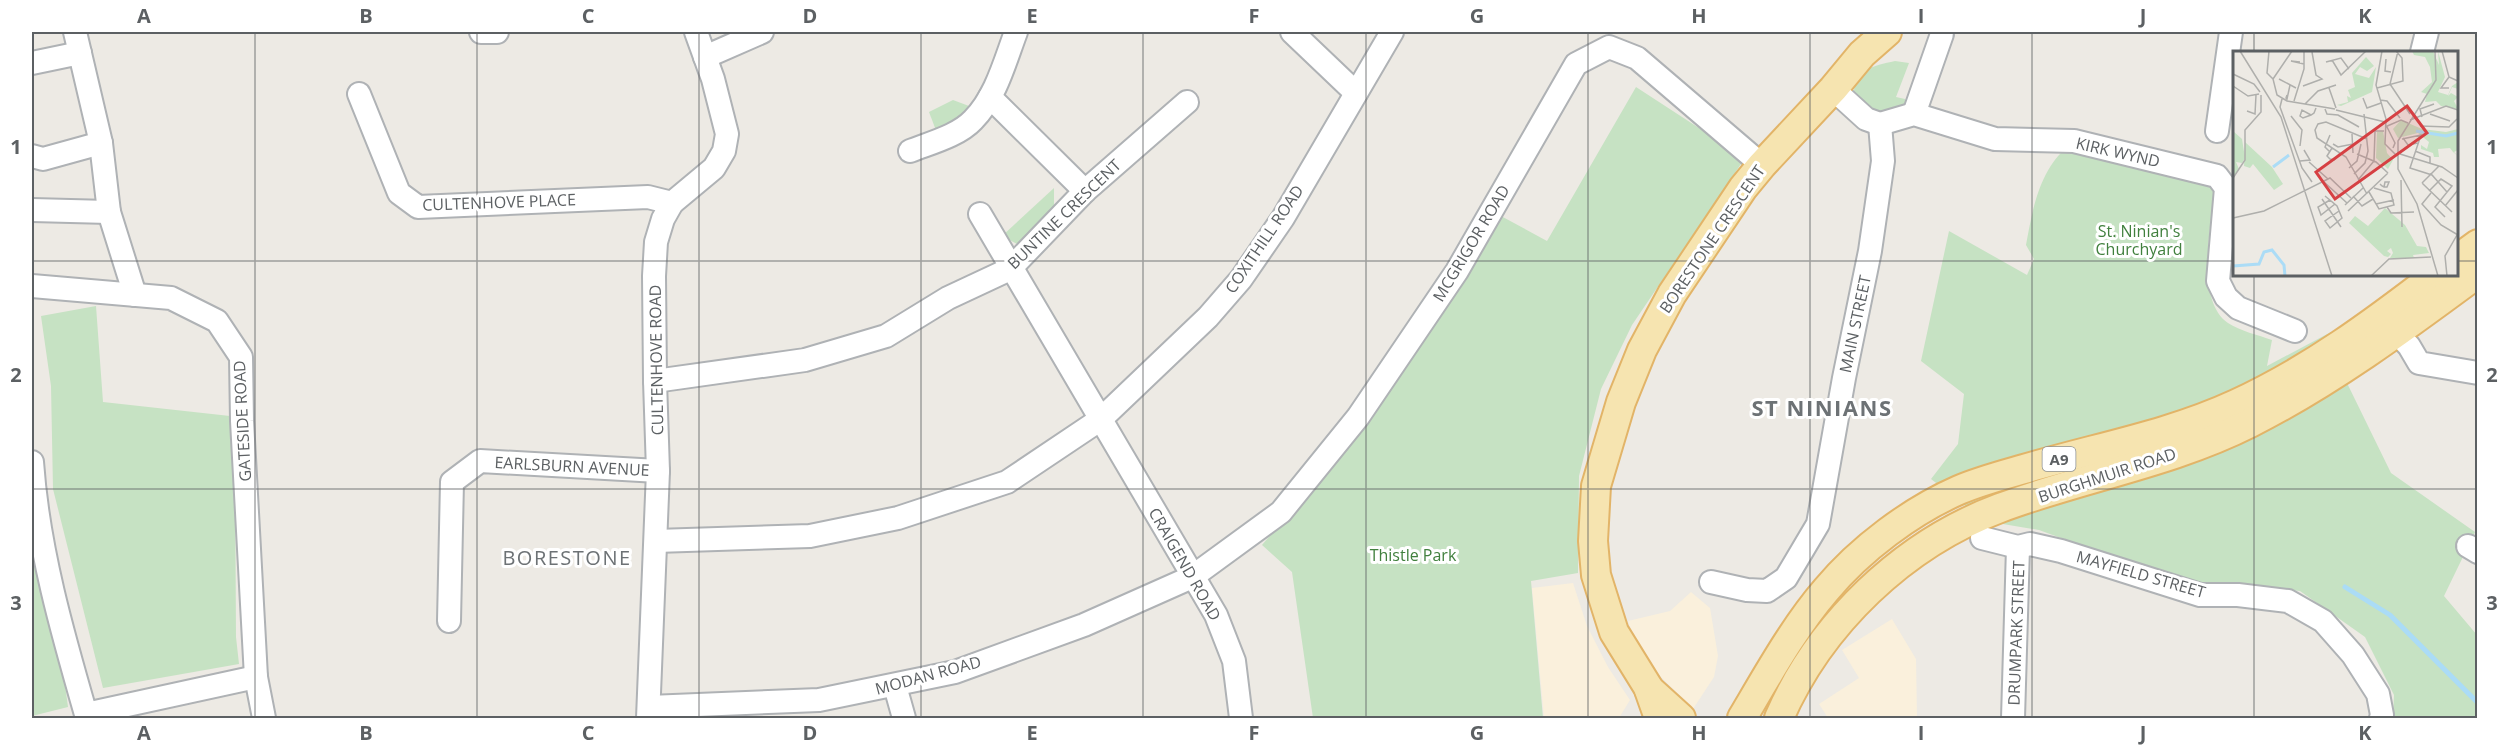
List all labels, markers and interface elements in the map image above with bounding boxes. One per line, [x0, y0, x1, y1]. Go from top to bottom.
text: A [137, 2, 151, 29]
text: B [359, 2, 373, 29]
text: C [582, 2, 595, 29]
text: D [803, 2, 817, 29]
text: E [1026, 2, 1038, 29]
text: F [1249, 2, 1259, 29]
text: G [1470, 2, 1484, 29]
text: H [1691, 2, 1707, 29]
text: I [1918, 2, 1924, 29]
text: J [2138, 2, 2146, 29]
text: K [2358, 2, 2372, 29]
inset map [2233, 51, 2458, 276]
street label: KIRK WYND [2074, 132, 2162, 172]
text: 1 [10, 133, 22, 160]
text: 1 [2486, 133, 2498, 160]
street label: BUNTINE CRESCENT [1002, 154, 1126, 274]
street label: BORESTONE CRESCENT [1654, 161, 1770, 317]
street label: COXITHILL ROAD [1220, 181, 1308, 297]
street label: MCGRIGOR ROAD [1427, 181, 1515, 305]
street label: CULTENHOVE PLACE [422, 188, 576, 216]
park label: St. Ninian's Churchyard [2096, 220, 2182, 260]
street label: MAIN STREET [1834, 273, 1876, 375]
street label: CULTENHOVE ROAD [644, 284, 668, 436]
street label: GATESIDE ROAD [228, 360, 256, 482]
text: 2 [10, 361, 22, 388]
text: 2 [2486, 361, 2498, 388]
district label: ST NINIANS [1751, 392, 1893, 422]
street label: BURGHMUIR ROAD [2035, 442, 2179, 508]
road number: A9 [2042, 447, 2076, 471]
street label: EARLSBURN AVENUE [494, 451, 650, 481]
street label: CRAIGEND ROAD [1144, 504, 1226, 624]
district label: BORESTONE [502, 544, 632, 571]
park label: Thistle Park [1370, 544, 1457, 566]
street label: MAYFIELD STREET [2074, 545, 2208, 603]
street label: DRUMPARK STREET [2002, 560, 2030, 706]
text: 3 [10, 589, 22, 616]
text: 3 [2486, 589, 2498, 616]
street label: MODAN ROAD [873, 650, 983, 700]
text: A [137, 719, 151, 746]
text: B [359, 719, 373, 746]
text: C [582, 719, 595, 746]
text: D [803, 719, 817, 746]
text: E [1026, 719, 1038, 746]
text: F [1249, 719, 1259, 746]
text: G [1470, 719, 1484, 746]
text: H [1691, 719, 1707, 746]
text: I [1918, 719, 1924, 746]
text: J [2138, 719, 2146, 746]
text: K [2358, 719, 2372, 746]

